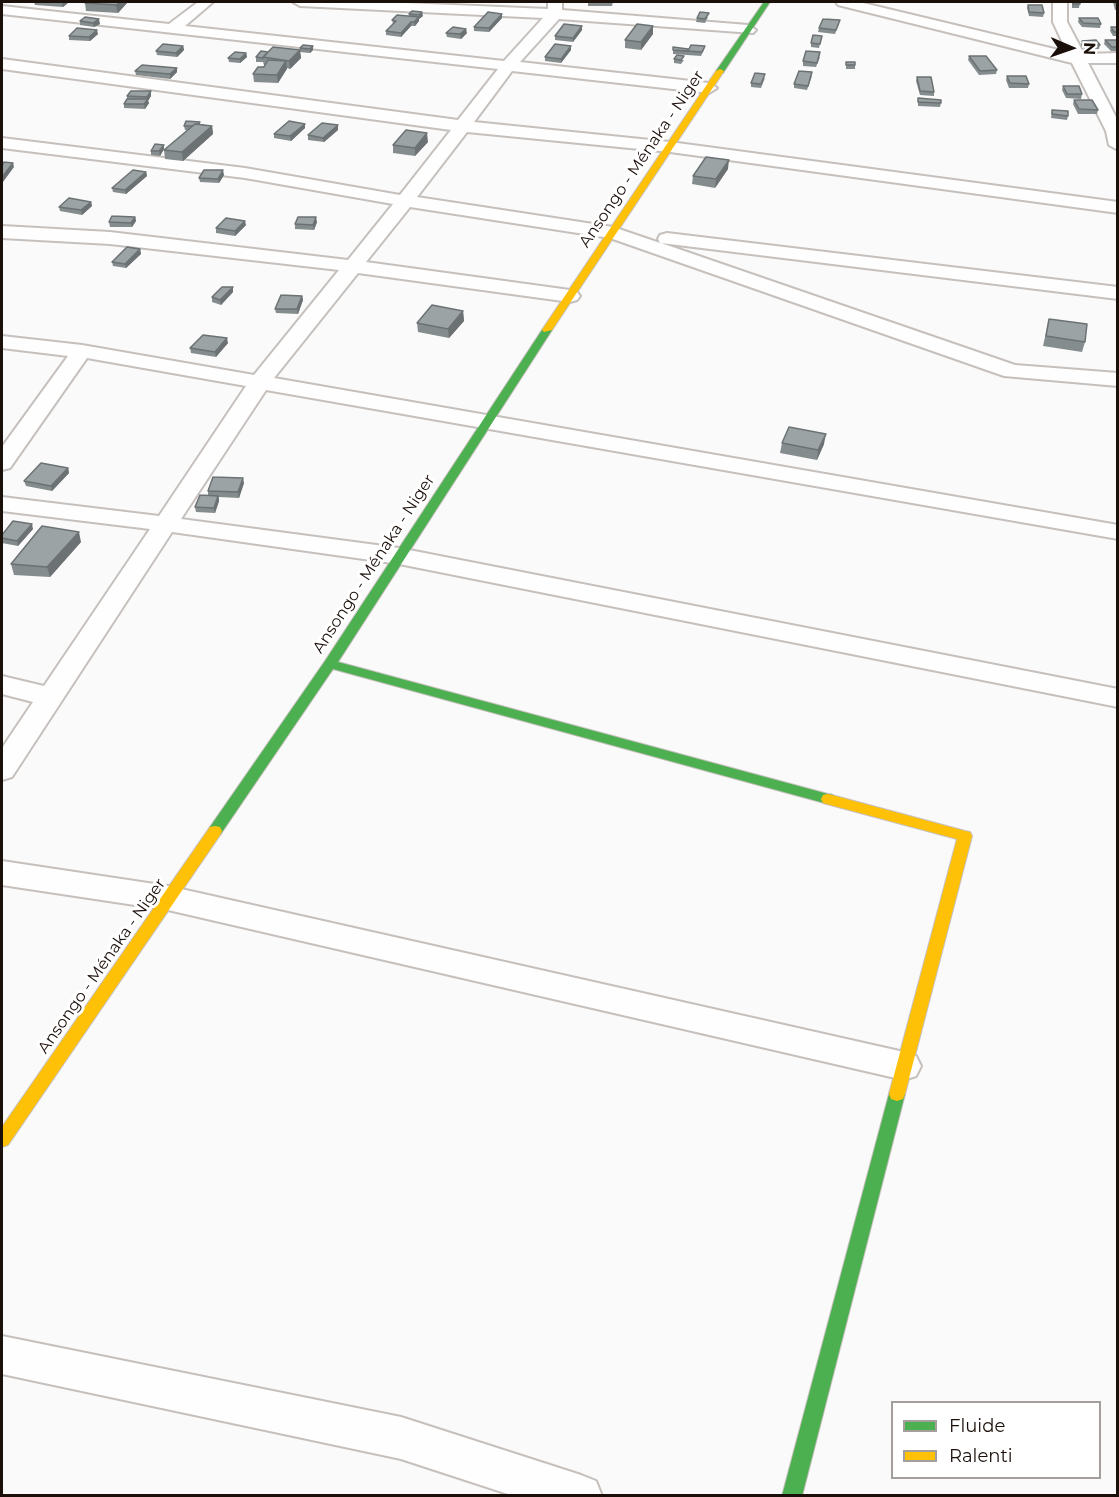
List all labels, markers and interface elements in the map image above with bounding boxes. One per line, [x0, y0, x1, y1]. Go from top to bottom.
north arrow [1041, 18, 1101, 78]
text: N [1080, 42, 1099, 55]
street label: Ansongo - Ménaka - Niger [576, 67, 708, 251]
street label: Ansongo - Ménaka - Niger [309, 471, 439, 657]
street label: Ansongo - Ménaka - Niger [34, 875, 170, 1057]
legend [891, 1401, 1101, 1479]
text: Fluide [949, 1415, 1005, 1437]
text: Ralenti [949, 1445, 1013, 1467]

